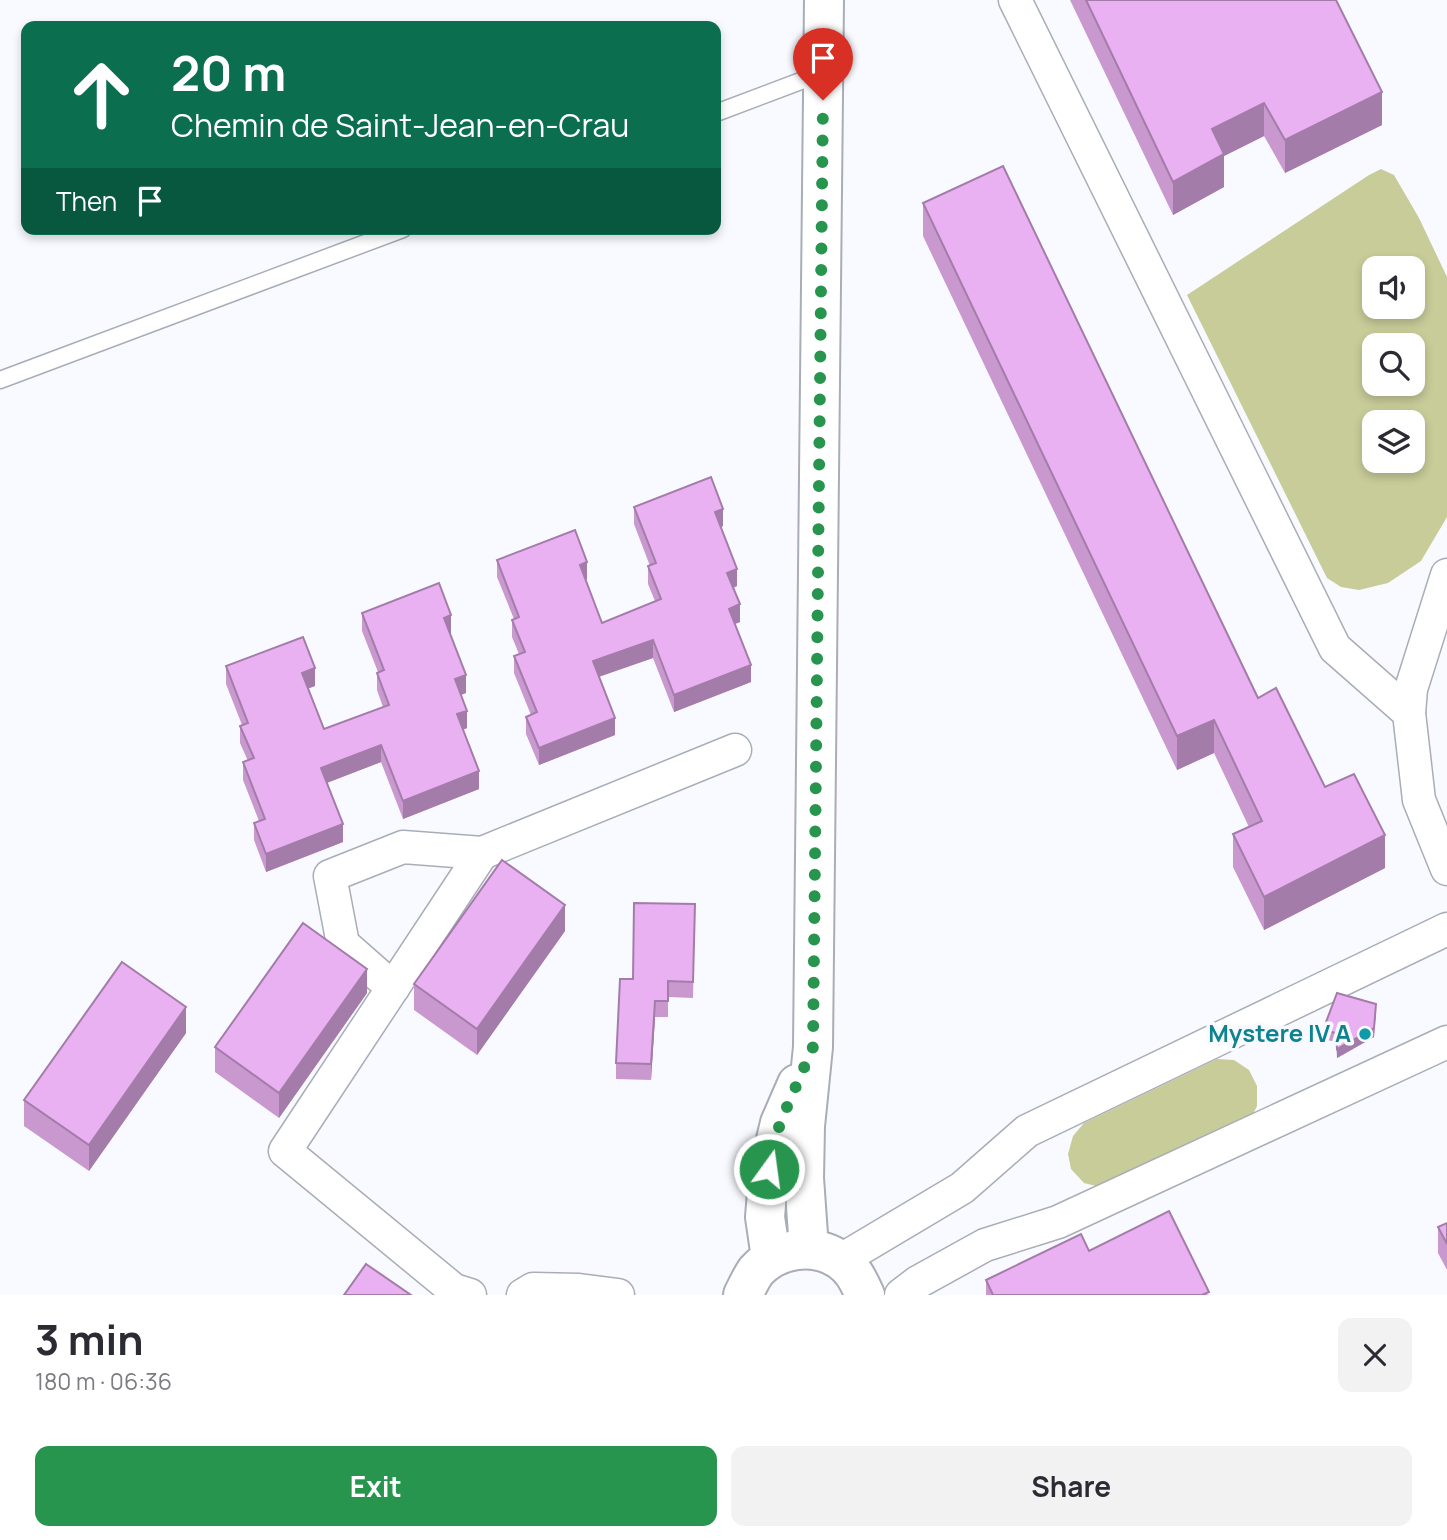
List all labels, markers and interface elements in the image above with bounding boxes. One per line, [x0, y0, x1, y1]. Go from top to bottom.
pin [793, 28, 853, 100]
text: 20 m [171, 39, 286, 106]
icon: arrive [804, 39, 842, 77]
icon: ahead [56, 49, 147, 140]
text: Chemin de Saint-Jean-en-Crau [171, 103, 629, 147]
icon: arrive [131, 182, 169, 220]
text: Then [56, 183, 117, 219]
map controls [1362, 256, 1425, 473]
button: sound [1362, 256, 1425, 319]
button: search [1362, 333, 1425, 396]
button: layers [1362, 410, 1425, 473]
place label: Mystere IV A [1208, 1016, 1351, 1049]
marker: Mystere IV A [1357, 1026, 1373, 1042]
position arrow [732, 1132, 806, 1206]
text: 3 min [35, 1310, 144, 1368]
button: close [1338, 1318, 1412, 1392]
text: 180 m · 06:36 [35, 1365, 172, 1397]
button: Exit [35, 1446, 717, 1526]
button: Share [731, 1446, 1412, 1526]

